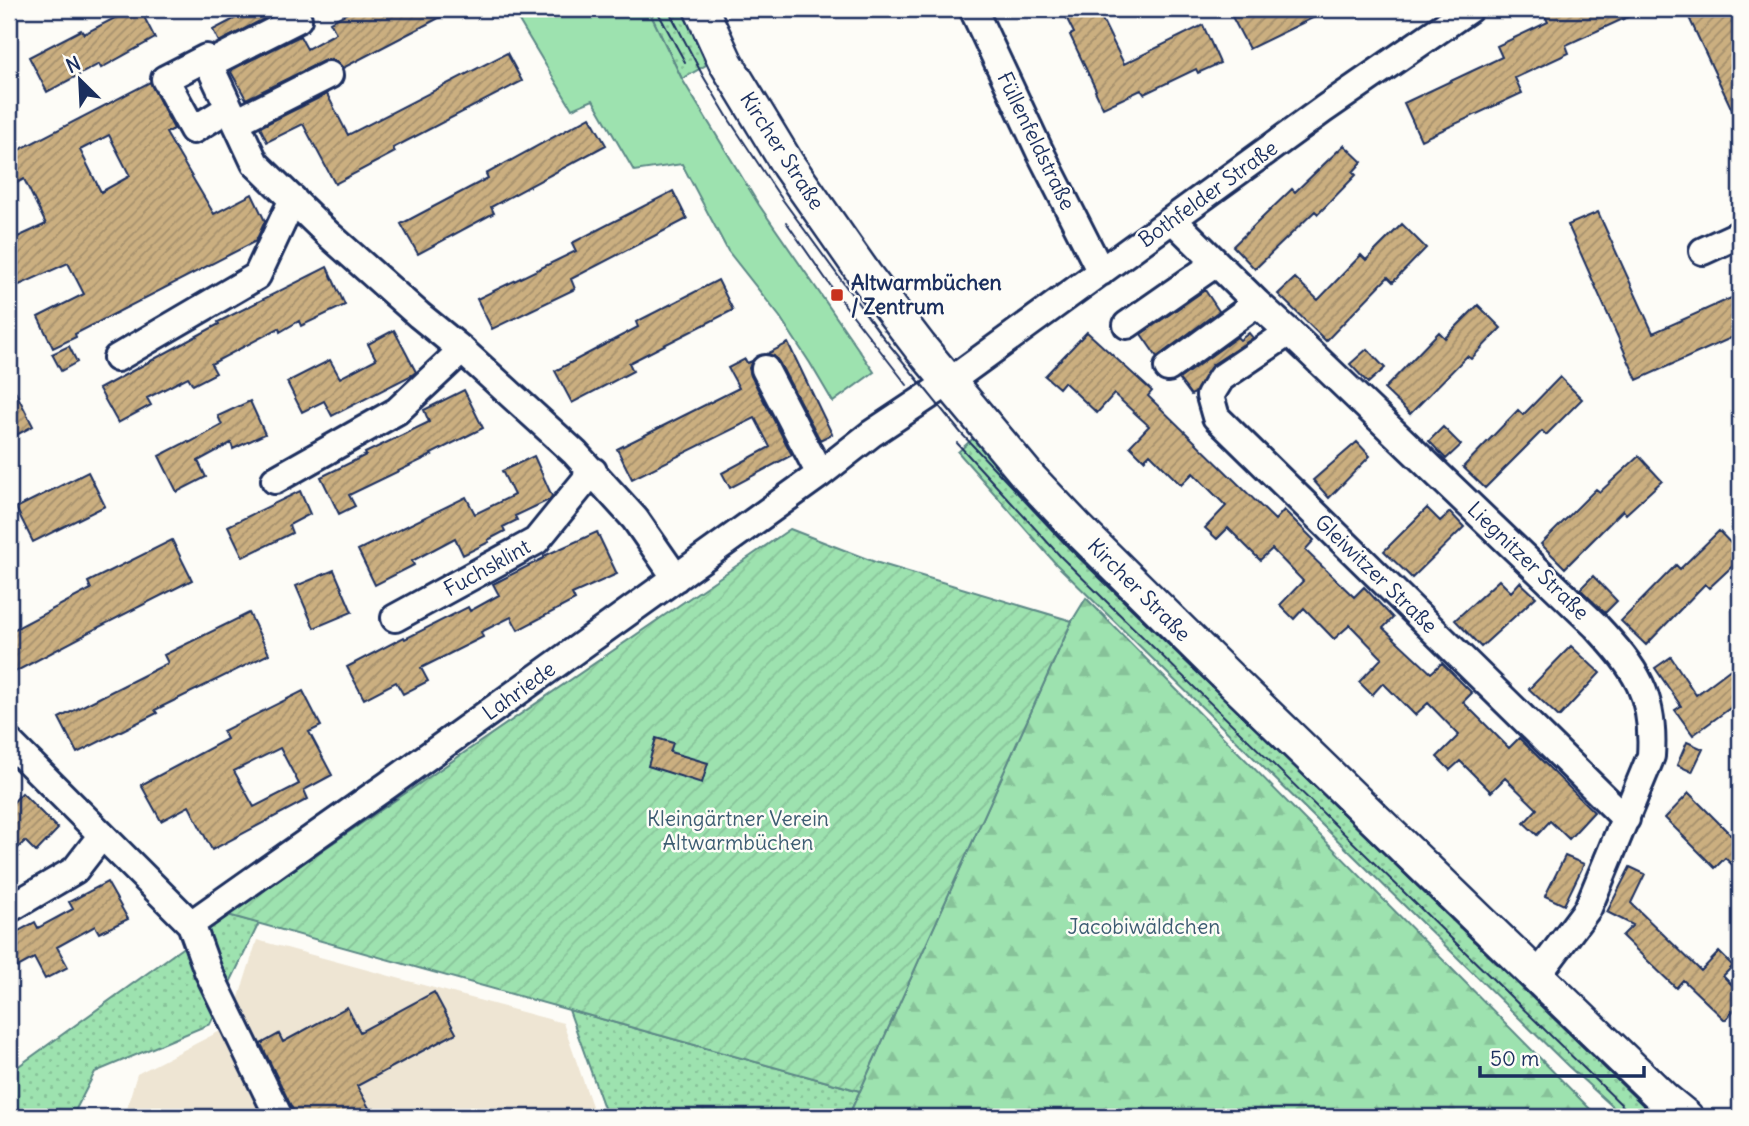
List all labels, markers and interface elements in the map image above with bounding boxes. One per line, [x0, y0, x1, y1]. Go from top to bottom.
north arrow [46, 46, 116, 116]
text: N [62, 51, 84, 78]
street label: Füllenfeldstraße [991, 67, 1082, 214]
street label: Kircher Straße [734, 87, 831, 215]
street label: Bothfelder Straße [1133, 134, 1283, 253]
place label: Altwarmbüchen / Zentrum [851, 269, 1002, 320]
marker: Altwarmbüchen / Zentrum [829, 287, 845, 303]
street label: Liegnitzer Straße [1462, 496, 1595, 626]
street label: Gleiwitzer Straße [1309, 508, 1443, 639]
street label: Kircher Straße [1082, 532, 1197, 647]
street label: Fuchsklint [439, 533, 535, 602]
street label: Lahriede [477, 655, 560, 726]
park label: Kleingärtner Verein Altwarmbüchen [647, 805, 829, 856]
park label: Jacobiwäldchen [1068, 913, 1220, 940]
scale bar [1480, 1035, 1644, 1079]
text: 50 m [1490, 1045, 1539, 1072]

